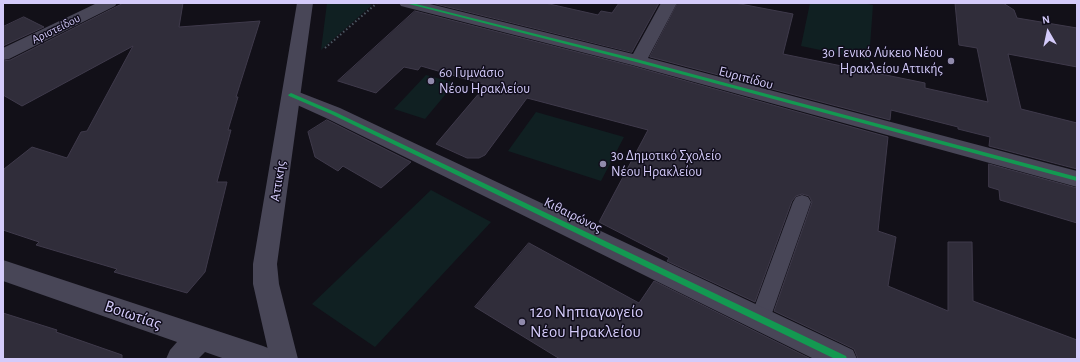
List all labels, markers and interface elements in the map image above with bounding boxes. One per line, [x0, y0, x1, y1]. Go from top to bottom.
street label: Αριστείδου [29, 11, 83, 47]
north arrow [1028, 12, 1068, 52]
text: N [1041, 14, 1051, 26]
place label: 3ο Γενικό Λύκειο Νέου Ηρακλείου Αττικής [822, 45, 943, 78]
marker: 3ο Γενικό Λύκειο Νέου Ηρακλείου Αττικής [946, 56, 956, 66]
street label: Ευριπίδου [717, 63, 775, 93]
place label: 6ο Γυμνάσιο Νέου Ηρακλείου [439, 65, 530, 98]
marker: 6ο Γυμνάσιο Νέου Ηρακλείου [426, 76, 436, 86]
place label: 3ο Δημοτικό Σχολείο Νέου Ηρακλείου [611, 148, 721, 180]
street label: Αττικής [266, 159, 290, 203]
marker: 3ο Δημοτικό Σχολείο Νέου Ηρακλείου [598, 159, 608, 169]
street label: Κιθαιρώνος [541, 194, 605, 236]
street label: Βοιωτίας [102, 296, 164, 334]
place label: 12ο Νηπιαγωγείο Νέου Ηρακλείου [530, 302, 643, 342]
marker: 12ο Νηπιαγωγείο Νέου Ηρακλείου [517, 317, 527, 327]

